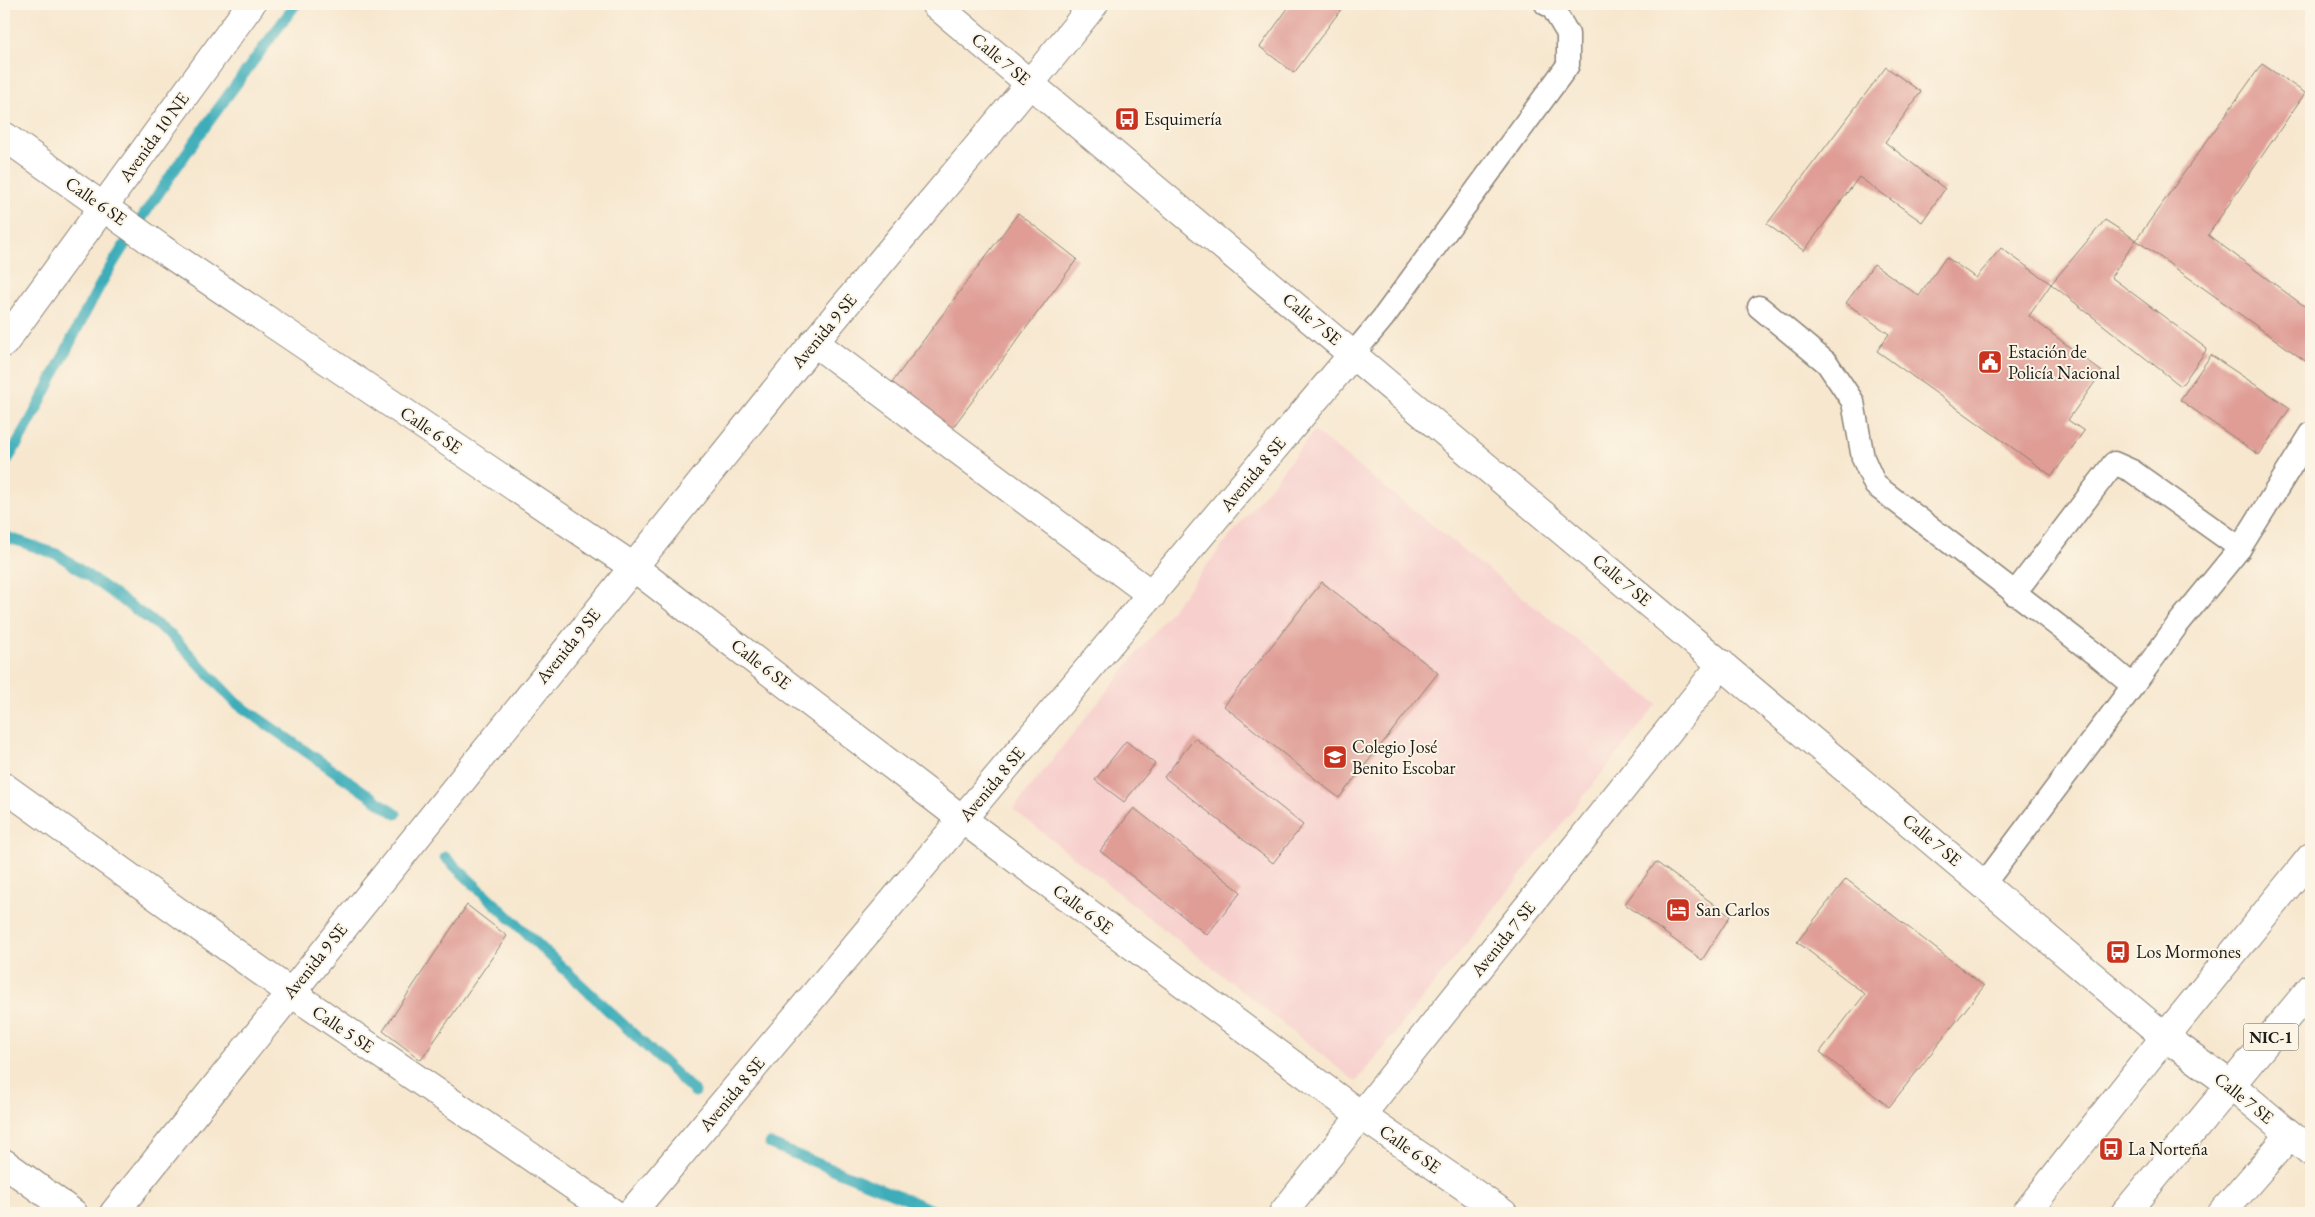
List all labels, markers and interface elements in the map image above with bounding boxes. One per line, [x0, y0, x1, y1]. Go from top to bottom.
street label: Calle 7 SE [967, 27, 1036, 90]
street label: Avenida 10 NE [113, 88, 194, 187]
bus stop icon: Esquimería [1114, 106, 1140, 132]
place label: Esquimería [1144, 107, 1223, 130]
street label: Calle 6 SE [61, 171, 132, 230]
street label: Calle 7 SE [1278, 287, 1347, 350]
street label: Avenida 9 SE [785, 289, 861, 373]
place label: Estación de Policía Nacional [2008, 340, 2120, 384]
public building icon: Estación de Policía Nacional [1977, 349, 2003, 375]
street label: Calle 6 SE [396, 400, 467, 459]
street label: Avenida 8 SE [1214, 432, 1290, 516]
street label: Calle 7 SE [1588, 548, 1657, 611]
street label: Avenida 9 SE [530, 603, 605, 689]
street label: Calle 6 SE [727, 633, 796, 694]
place label: Colegio José Benito Escobar [1352, 735, 1456, 779]
street label: Avenida 8 SE [953, 742, 1029, 826]
school or university icon: Colegio José Benito Escobar [1322, 744, 1348, 770]
street label: Calle 7 SE [1898, 808, 1967, 871]
street label: Calle 6 SE [1048, 878, 1118, 939]
street label: Avenida 7 SE [1465, 896, 1540, 982]
hotel icon: San Carlos [1665, 897, 1691, 923]
place label: San Carlos [1696, 898, 1770, 921]
street label: Avenida 9 SE [277, 918, 352, 1004]
bus stop icon: Los Mormones [2105, 939, 2131, 965]
place label: Los Mormones [2136, 940, 2241, 963]
street label: Calle 5 SE [308, 999, 379, 1058]
road number: NIC-1 [2244, 1024, 2298, 1050]
street label: Avenida 8 SE [693, 1052, 769, 1136]
street label: Calle 7 SE [2210, 1067, 2279, 1129]
street label: Calle 6 SE [1375, 1119, 1446, 1178]
bus stop icon: La Norteña [2098, 1136, 2124, 1162]
place label: La Norteña [2128, 1137, 2209, 1160]

